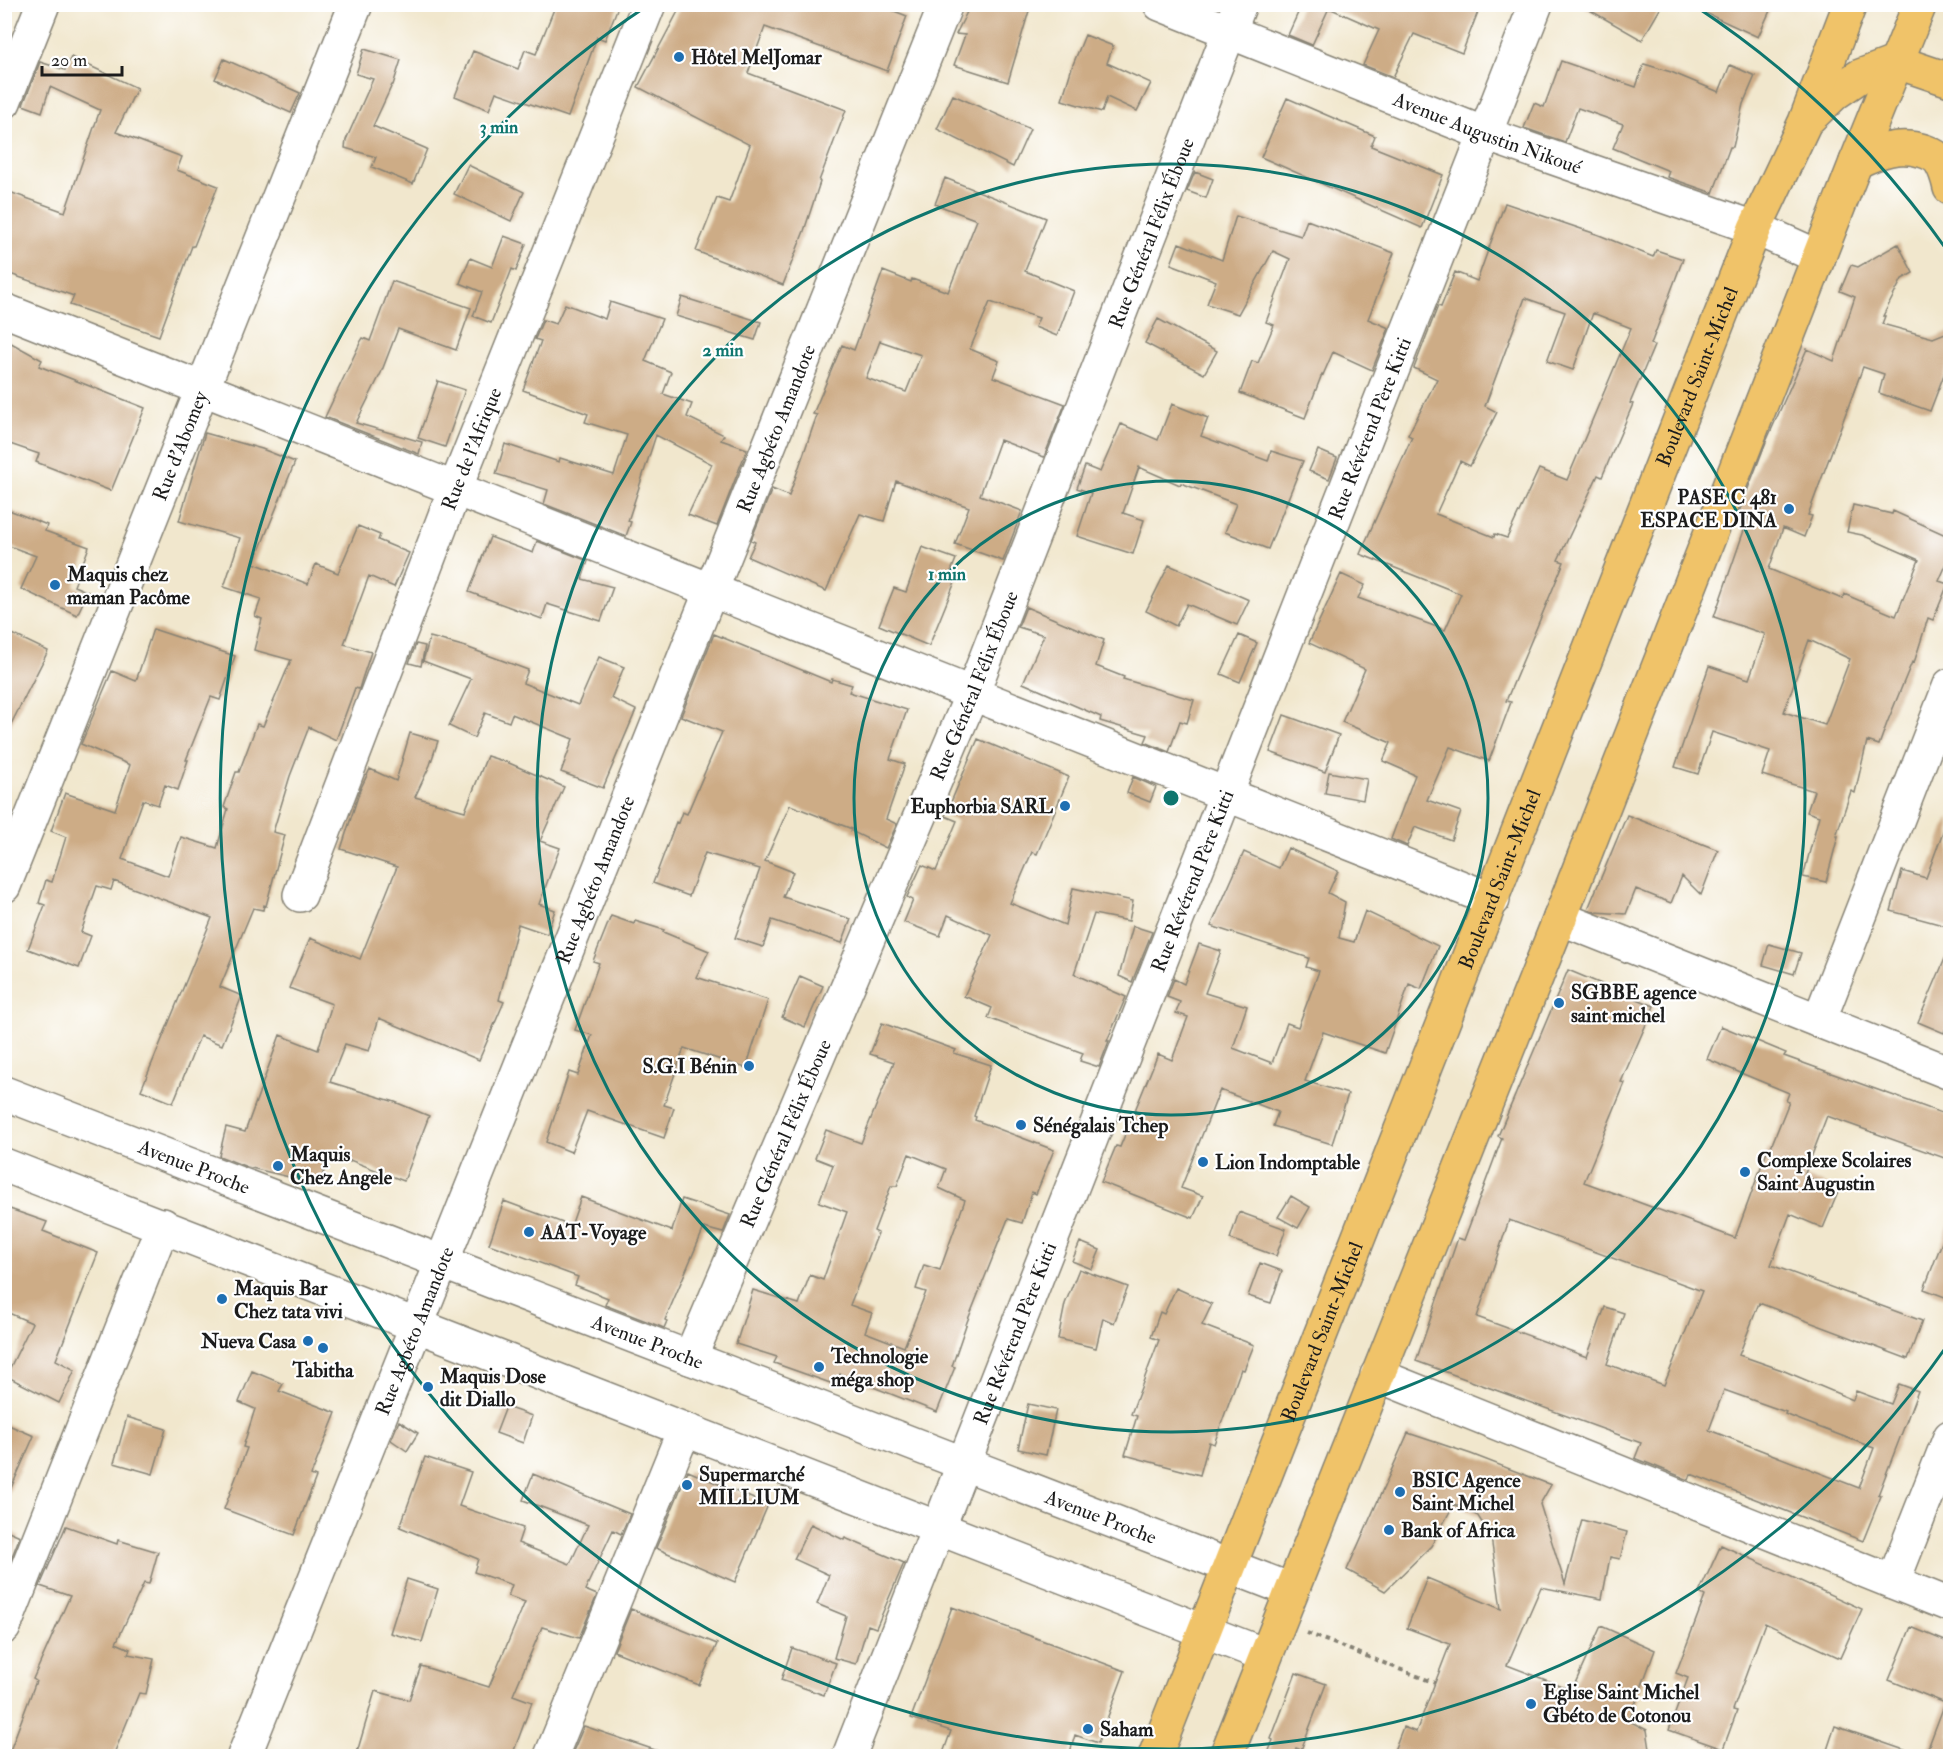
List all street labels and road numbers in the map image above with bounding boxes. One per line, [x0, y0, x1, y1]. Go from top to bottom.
street label: Avenue Augustin Nikoué [1389, 86, 1586, 179]
street label: Rue Général Félix Éboue [1103, 134, 1199, 332]
street label: Boulevard Saint-Michel [1650, 283, 1743, 470]
street label: Rue Révérend Père Kitti [1323, 334, 1417, 523]
street label: Rue Agbéto Amandote [731, 341, 821, 516]
street label: Rue de l'Afrique [436, 384, 507, 514]
street label: Rue d'Abomey [147, 386, 213, 504]
street label: Rue Général Félix Éboue [924, 587, 1023, 784]
street label: Rue Révérend Père Kitti [1145, 786, 1239, 976]
street label: Boulevard Saint-Michel [1453, 786, 1546, 973]
street label: Rue Agbéto Amandote [550, 792, 640, 968]
street label: Rue Général Félix Éboue [734, 1035, 836, 1232]
street label: Avenue Proche [134, 1133, 254, 1199]
street label: Boulevard Saint-Michel [1275, 1238, 1368, 1425]
street label: Rue Révérend Père Kitti [968, 1239, 1062, 1428]
street label: Rue Agbéto Amandote [369, 1243, 459, 1419]
street label: Avenue Proche [587, 1308, 707, 1374]
street label: Avenue Proche [1041, 1483, 1160, 1550]

